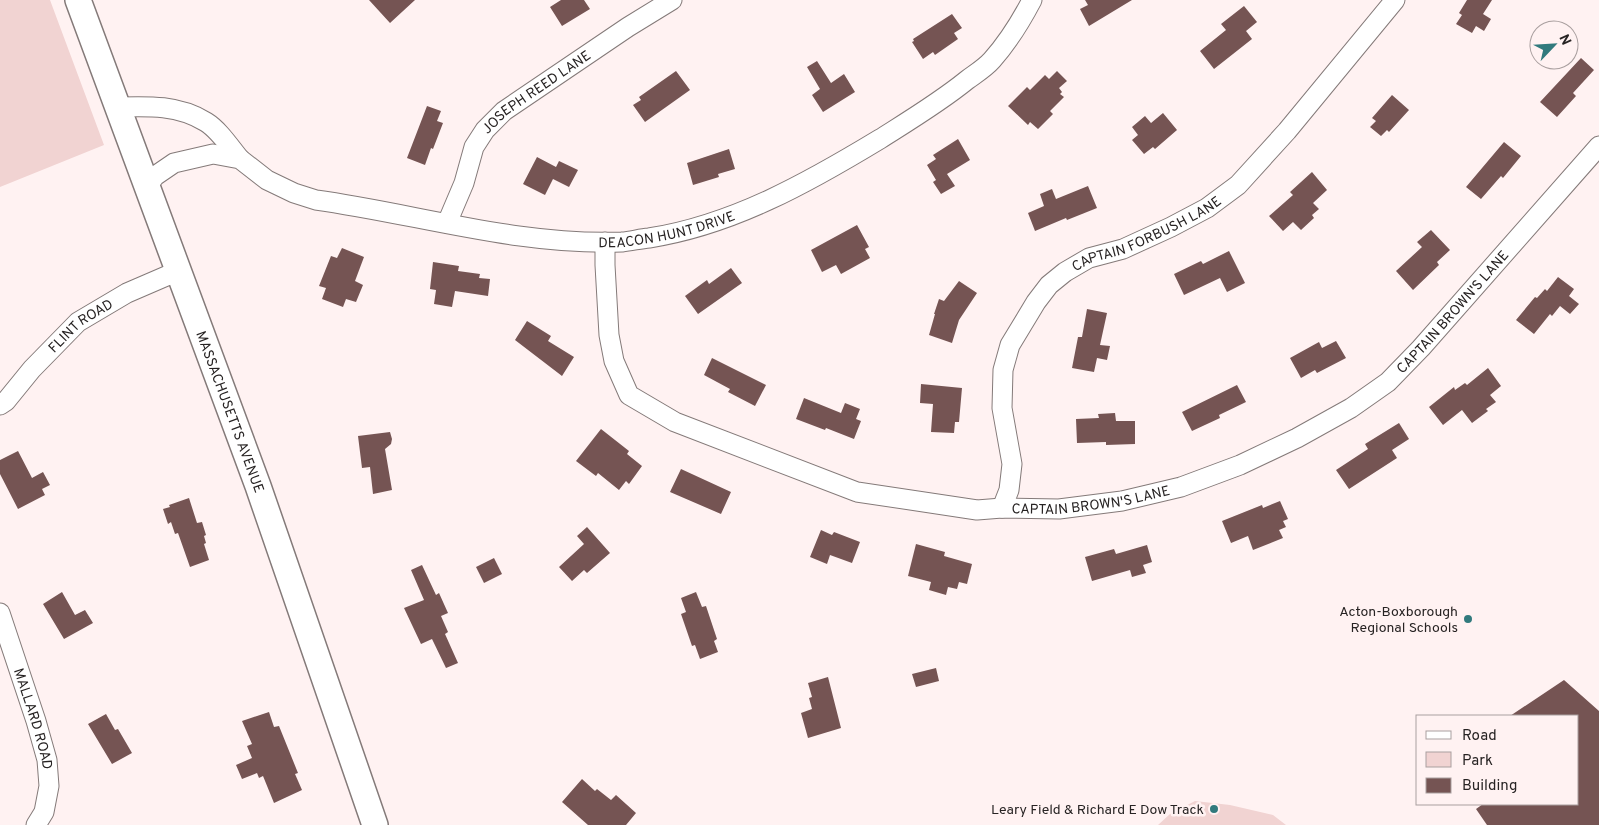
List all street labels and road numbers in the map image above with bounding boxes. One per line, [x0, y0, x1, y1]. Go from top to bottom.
street label: JOSEPH REED LANE [479, 48, 594, 138]
street label: CAPTAIN FORBUSH LANE [1069, 193, 1225, 276]
street label: DEACON HUNT DRIVE [598, 208, 738, 252]
street label: CAPTAIN BROWN'S LANE [1394, 248, 1513, 378]
street label: FLINT ROAD [46, 296, 117, 357]
street label: MASSACHUSETTS AVENUE [191, 329, 267, 495]
street label: CAPTAIN BROWN'S LANE [1011, 483, 1172, 519]
street label: MALLARD ROAD [9, 666, 55, 770]

